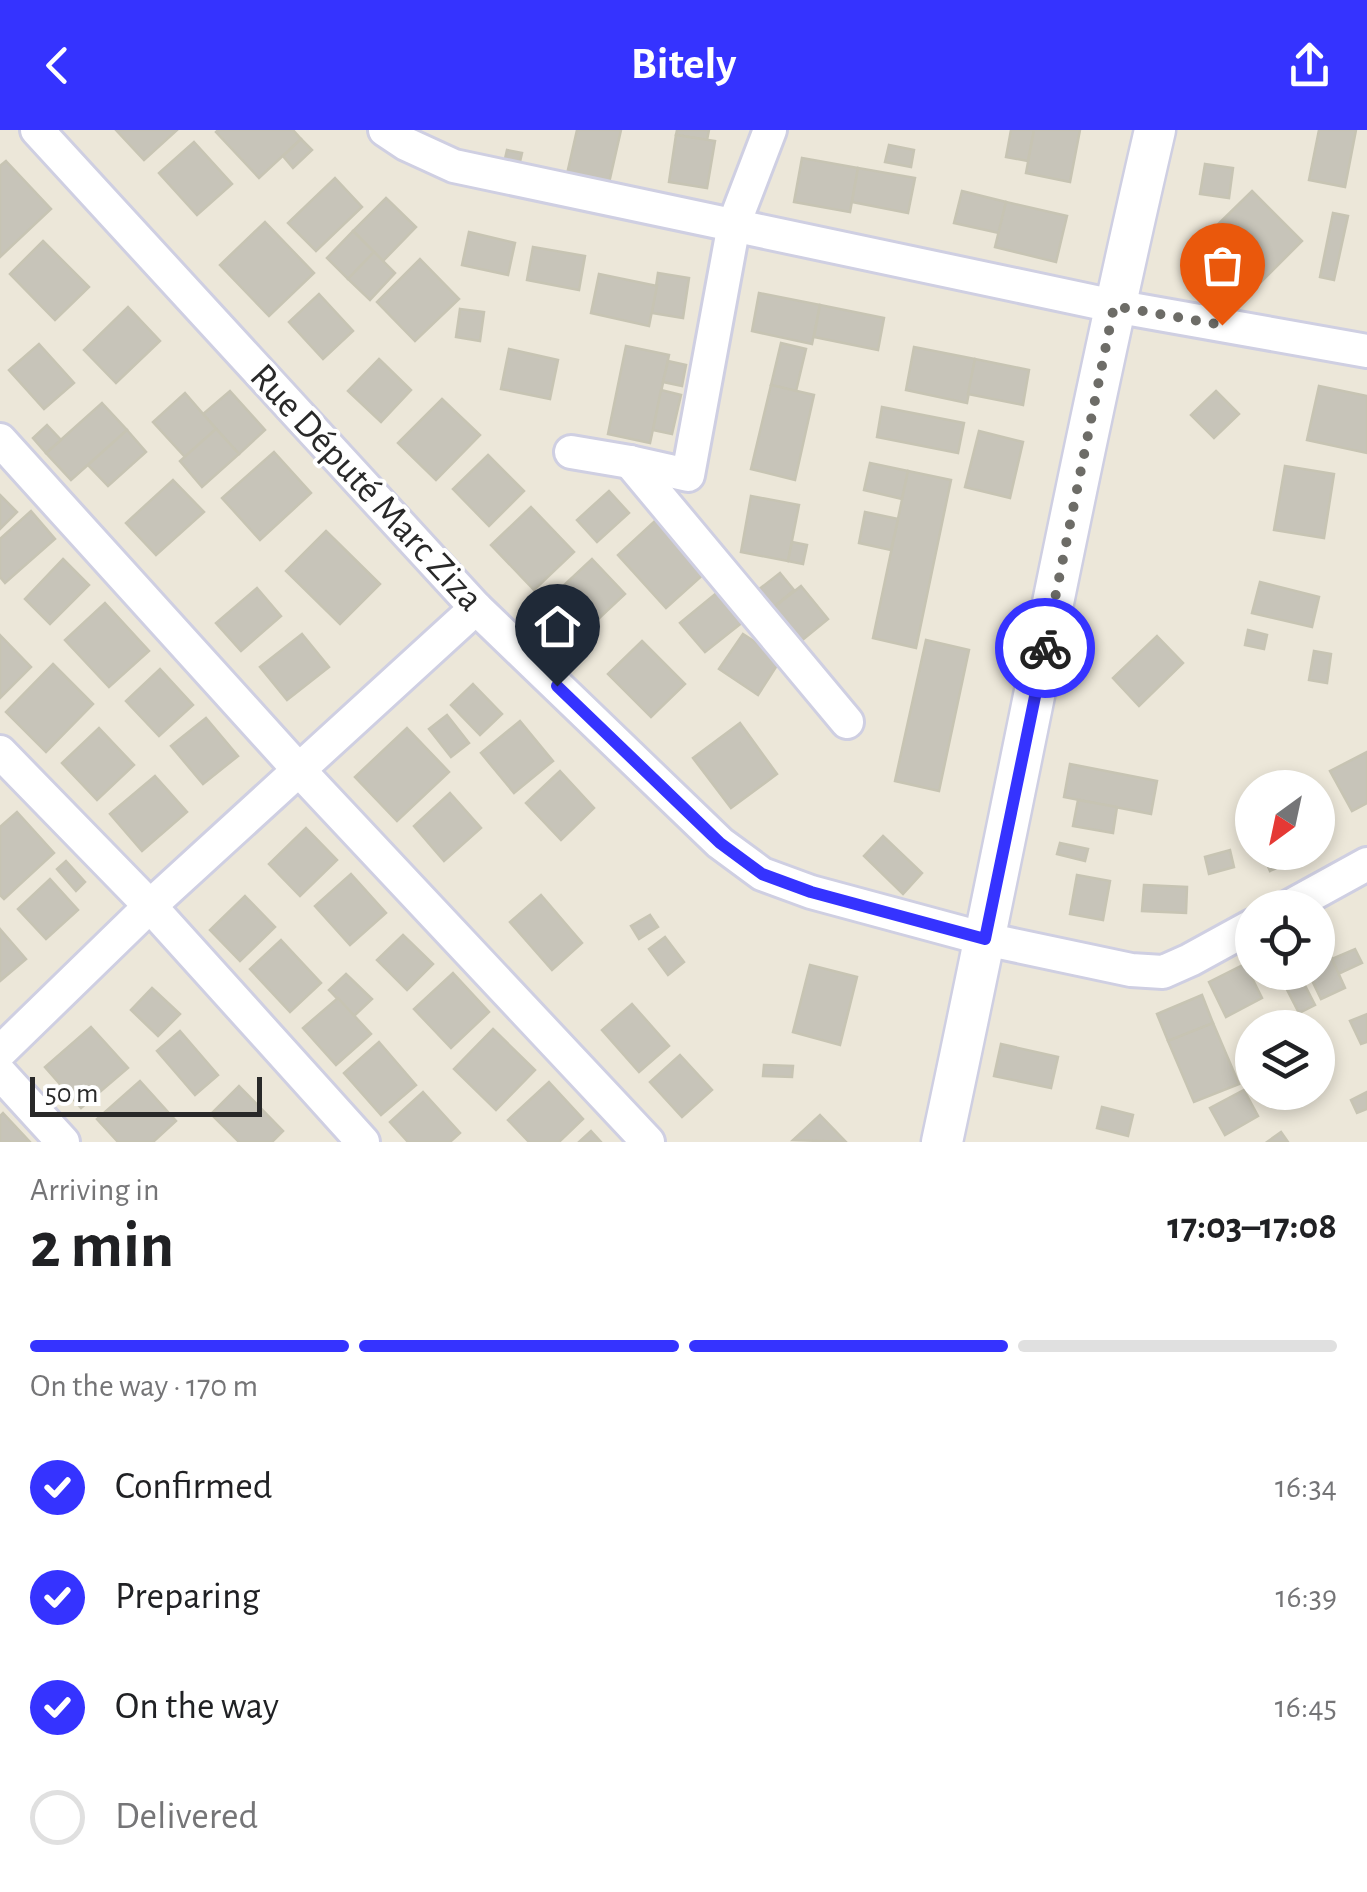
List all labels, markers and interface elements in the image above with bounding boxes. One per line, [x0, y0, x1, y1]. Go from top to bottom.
icon: back [30, 38, 85, 93]
icon: share [1282, 38, 1337, 93]
text: Bitely [631, 42, 736, 87]
pin [1180, 223, 1265, 326]
icon: bag [1195, 238, 1250, 293]
street label: Rue Député Marc Ziza [242, 357, 490, 619]
pin [515, 584, 600, 687]
courier [995, 598, 1095, 698]
icon: home [530, 599, 585, 654]
icon: bike [1018, 621, 1073, 676]
north arrow [1235, 770, 1335, 870]
map controls [1235, 770, 1335, 1110]
button: locate [1235, 890, 1335, 990]
button: layers [1235, 1010, 1335, 1110]
scale bar [30, 1072, 262, 1116]
text: 50 m [45, 1080, 99, 1108]
text: Arriving in [30, 1174, 159, 1206]
text: 17:03–17:08 [1167, 1208, 1337, 1246]
text: 2 min [30, 1214, 174, 1279]
text: On the way · 170 m [30, 1370, 258, 1402]
icon: check [30, 1460, 85, 1515]
text: Confirmed [115, 1468, 272, 1506]
text: 16:34 [1275, 1471, 1337, 1503]
icon: check [30, 1570, 85, 1625]
text: Preparing [115, 1578, 260, 1616]
text: 16:39 [1275, 1581, 1337, 1613]
icon: check [30, 1680, 85, 1735]
text: On the way [115, 1688, 279, 1726]
text: 16:45 [1275, 1691, 1337, 1723]
text: Delivered [115, 1798, 258, 1836]

